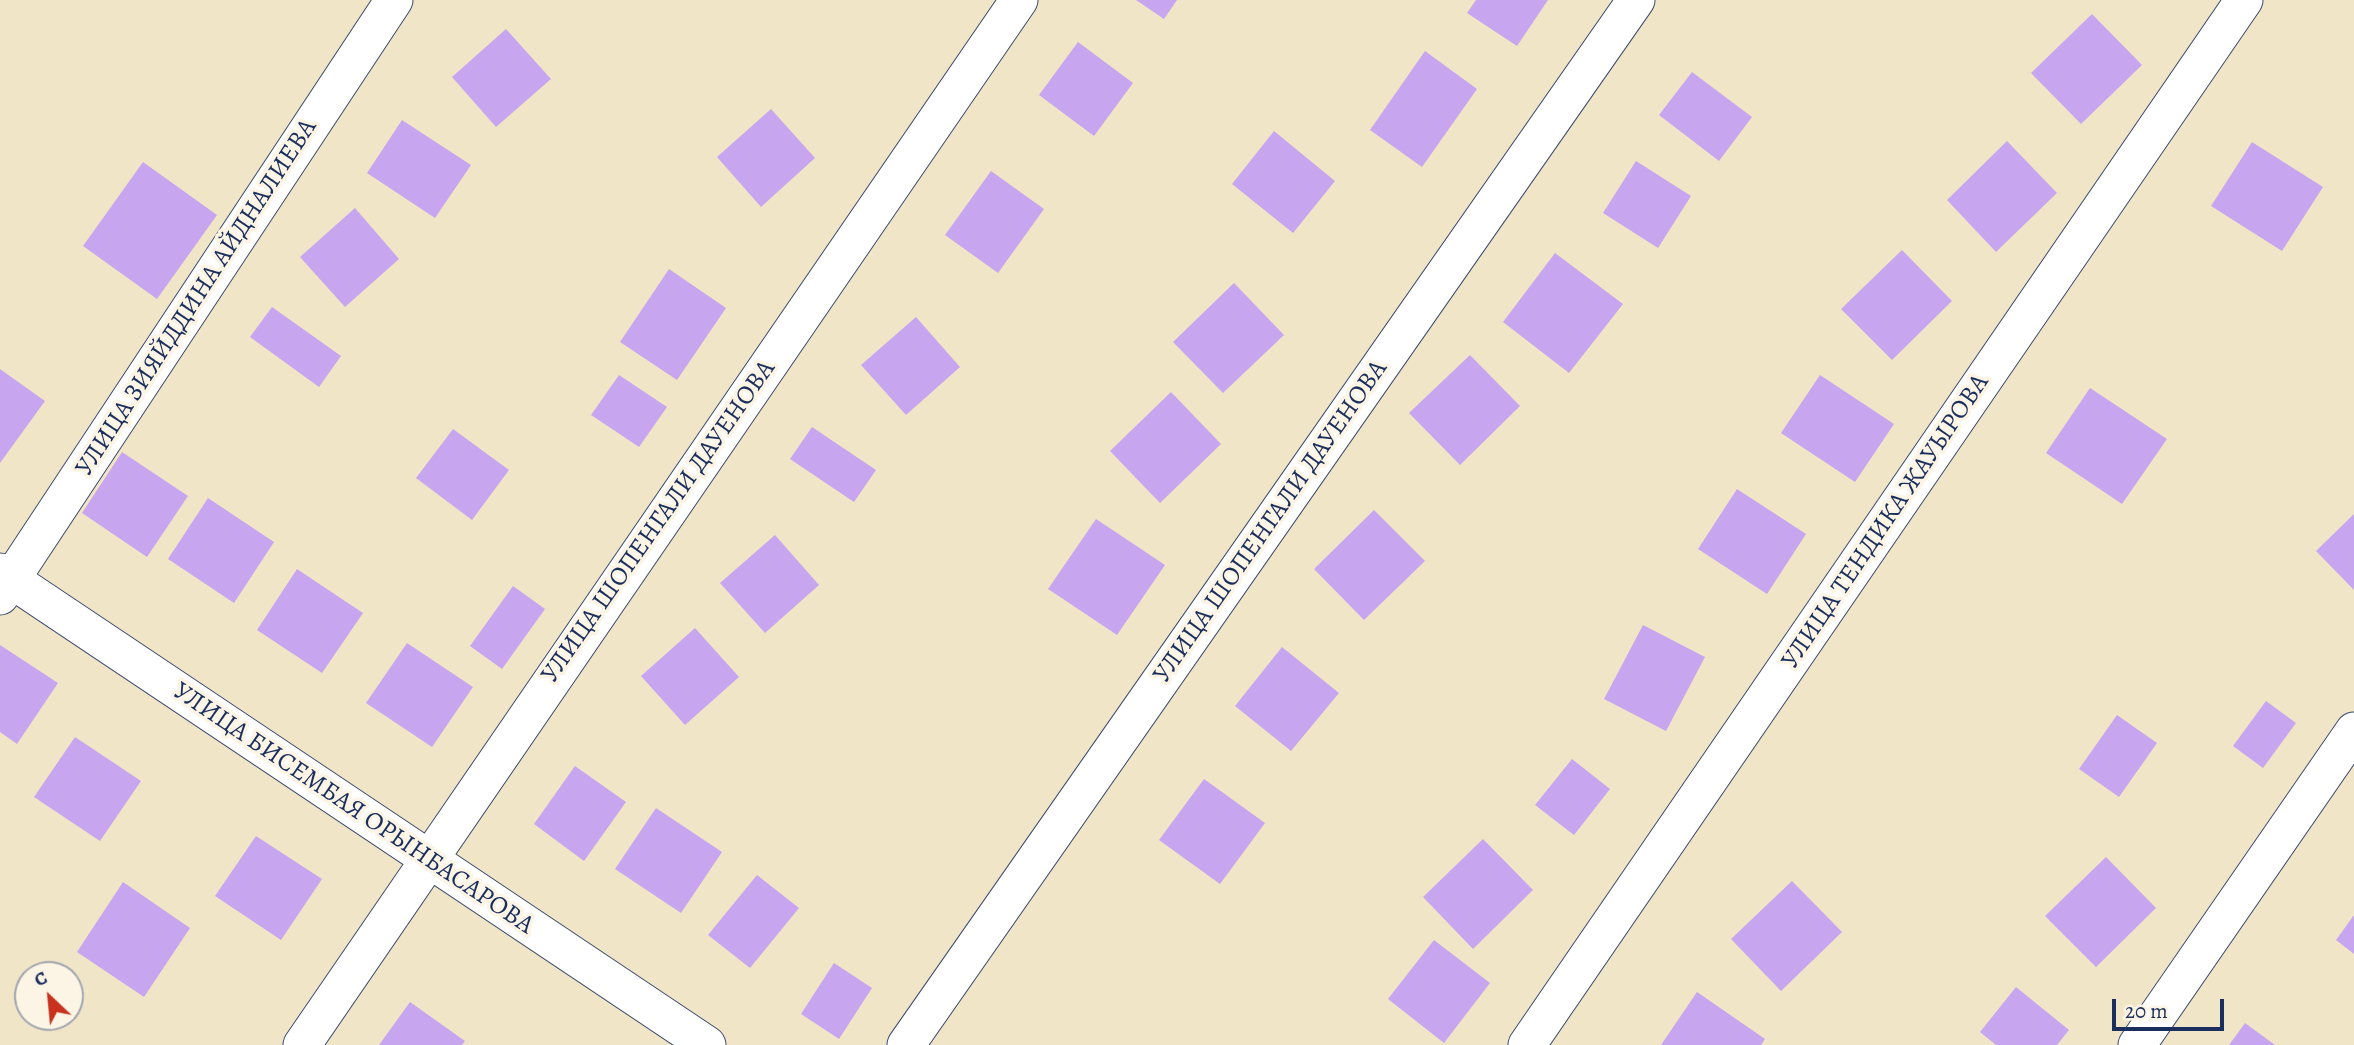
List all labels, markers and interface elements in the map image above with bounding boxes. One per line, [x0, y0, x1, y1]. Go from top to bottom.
street label: УЛИЦА ЗИЯЙДДИНА АЙДНАЛИЕВА [70, 114, 324, 482]
street label: УЛИЦА ШОПЕНГАЛИ ДАУЕНОВА [535, 355, 783, 689]
street label: УЛИЦА ШОПЕНГАЛИ ДАУЕНОВА [1147, 355, 1395, 689]
street label: УЛИЦА ТЕНДИКА ЖАУЫРОВА [1776, 369, 1996, 675]
street label: УЛИЦА БИСЕМБАЯ ОРЫНБАСАРОВА [167, 676, 539, 942]
north arrow [14, 961, 84, 1031]
text: С [30, 965, 52, 993]
scale bar [2116, 986, 2228, 1030]
text: 20 m [2125, 997, 2168, 1025]

